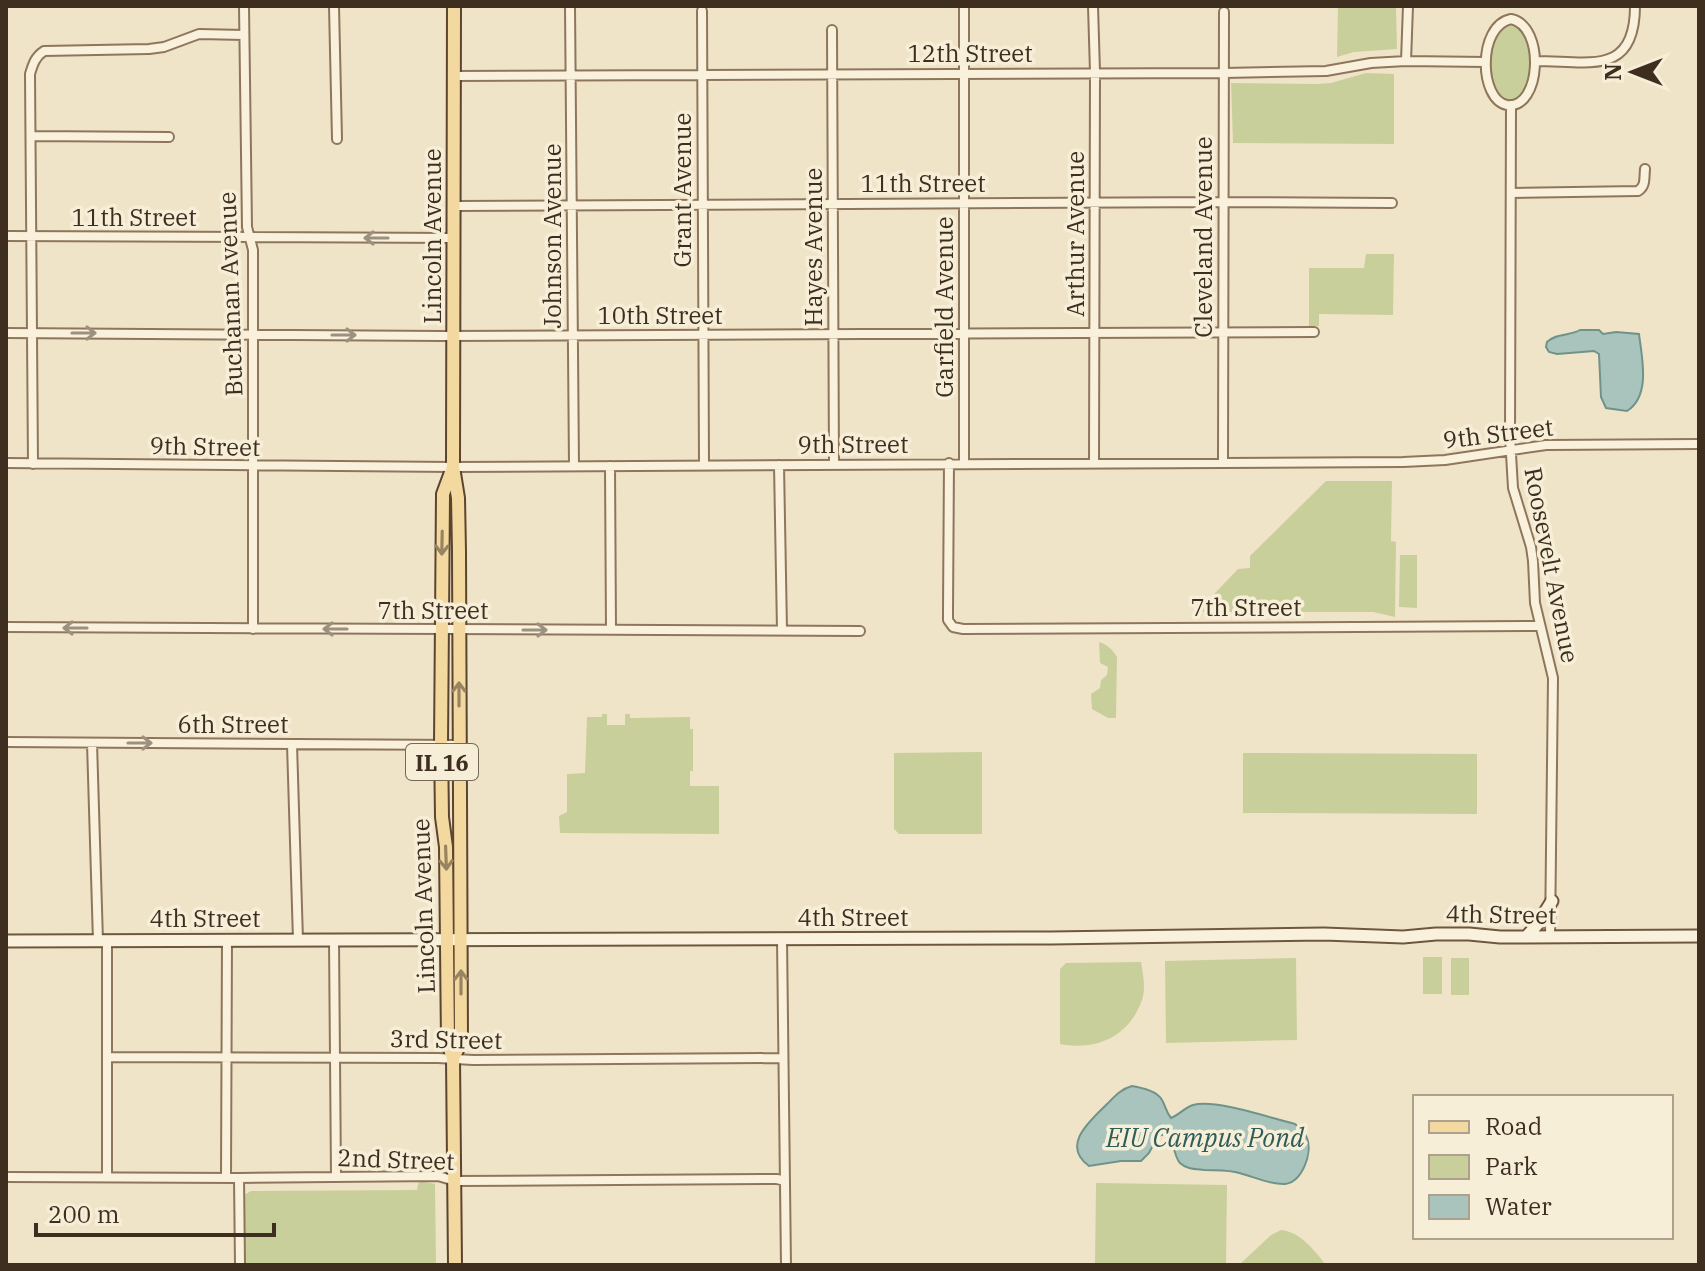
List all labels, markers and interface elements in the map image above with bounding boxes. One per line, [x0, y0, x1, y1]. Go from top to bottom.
north arrow [1593, 32, 1673, 112]
street label: 12th Street [907, 37, 1033, 69]
text: N [1598, 63, 1627, 81]
street label: Grant Avenue [666, 113, 698, 267]
street label: Cleveland Avenue [1187, 136, 1219, 338]
street label: Johnson Avenue [536, 143, 568, 329]
street label: Lincoln Avenue [416, 148, 448, 324]
street label: Arthur Avenue [1059, 151, 1091, 317]
street label: 11th Street [860, 167, 986, 199]
street label: Hayes Avenue [797, 168, 829, 326]
street label: Buchanan Avenue [210, 191, 250, 397]
street label: 11th Street [71, 201, 197, 233]
street label: Garfield Avenue [928, 216, 960, 398]
one-way arrow [363, 230, 390, 246]
street label: 10th Street [597, 299, 723, 331]
one-way arrow [70, 325, 97, 341]
one-way arrow [330, 327, 357, 343]
street label: 9th Street [1441, 410, 1555, 456]
street label: 9th Street [798, 428, 908, 460]
street label: 9th Street [149, 429, 261, 463]
street label: Roosevelt Avenue [1517, 464, 1587, 666]
one-way arrow [435, 529, 450, 556]
street label: 7th Street [1191, 591, 1301, 623]
street label: 7th Street [378, 594, 488, 626]
one-way arrow [62, 620, 89, 636]
one-way arrow [322, 622, 349, 637]
one-way arrow [521, 622, 548, 638]
one-way arrow [451, 681, 467, 708]
street label: 6th Street [178, 708, 288, 740]
one-way arrow [126, 735, 153, 751]
road number: IL 16 [406, 744, 478, 780]
street label: Lincoln Avenue [404, 818, 442, 994]
one-way arrow [439, 844, 454, 871]
street label: 4th Street [1445, 897, 1557, 931]
street label: 4th Street [798, 901, 908, 933]
street label: 4th Street [150, 902, 260, 934]
one-way arrow [453, 969, 469, 996]
street label: 3rd Street [389, 1022, 503, 1056]
legend [1413, 1095, 1673, 1239]
text: Road [1485, 1110, 1542, 1142]
water label: EIU Campus Pond [1105, 1120, 1305, 1154]
street label: 2nd Street [337, 1141, 455, 1177]
text: Park [1485, 1150, 1537, 1182]
scale bar [36, 1187, 274, 1237]
text: Water [1485, 1190, 1552, 1222]
text: 200 m [48, 1198, 120, 1230]

